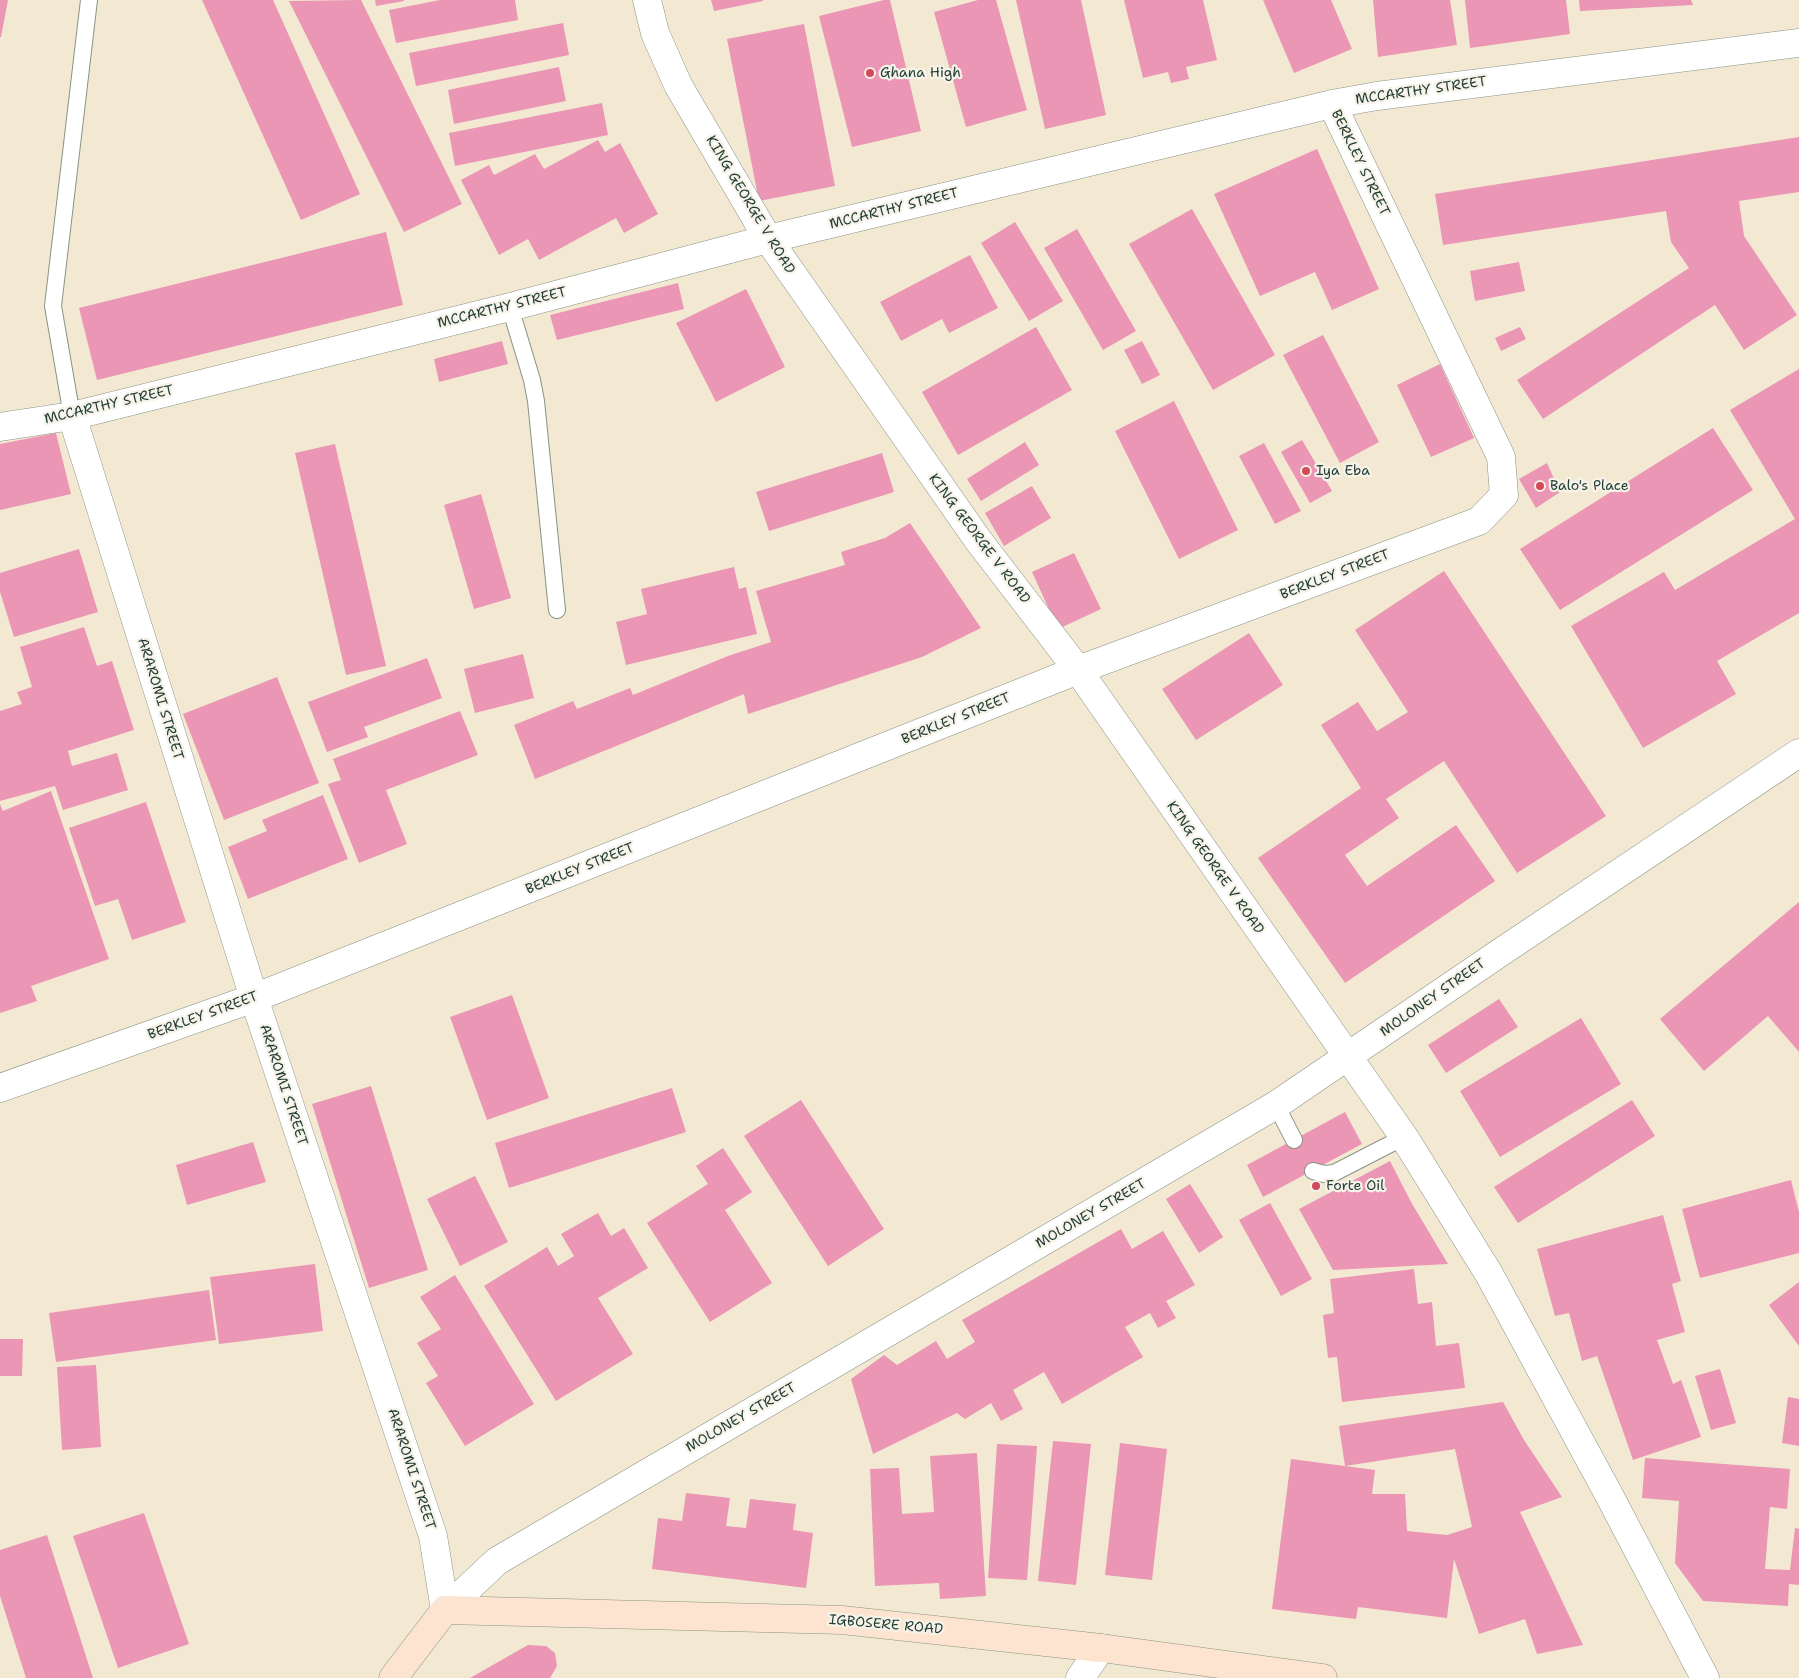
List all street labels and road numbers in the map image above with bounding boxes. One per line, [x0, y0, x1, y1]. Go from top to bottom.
street label: MCCARTHY STREET [1354, 73, 1488, 109]
street label: BERKLEY STREET [1327, 107, 1393, 219]
street label: KING GEORGE V ROAD [702, 133, 798, 277]
street label: MCCARTHY STREET [828, 185, 960, 233]
street label: MCCARTHY STREET [436, 284, 568, 332]
street label: MCCARTHY STREET [43, 382, 175, 428]
street label: KING GEORGE V ROAD [925, 471, 1033, 607]
street label: BERKLEY STREET [1278, 546, 1392, 604]
street label: ARAROMI STREET [133, 636, 187, 762]
street label: BERKLEY STREET [899, 690, 1013, 748]
street label: KING GEORGE V ROAD [1163, 798, 1267, 938]
street label: BERKLEY STREET [523, 840, 637, 898]
street label: MOLONEY STREET [1377, 955, 1489, 1041]
street label: BERKLEY STREET [146, 988, 260, 1044]
street label: ARAROMI STREET [255, 1022, 311, 1148]
street label: MOLONEY STREET [1033, 1176, 1149, 1252]
street label: MOLONEY STREET [683, 1380, 799, 1456]
street label: ARAROMI STREET [383, 1406, 439, 1532]
street label: IGBOSERE ROAD [828, 1612, 944, 1638]

